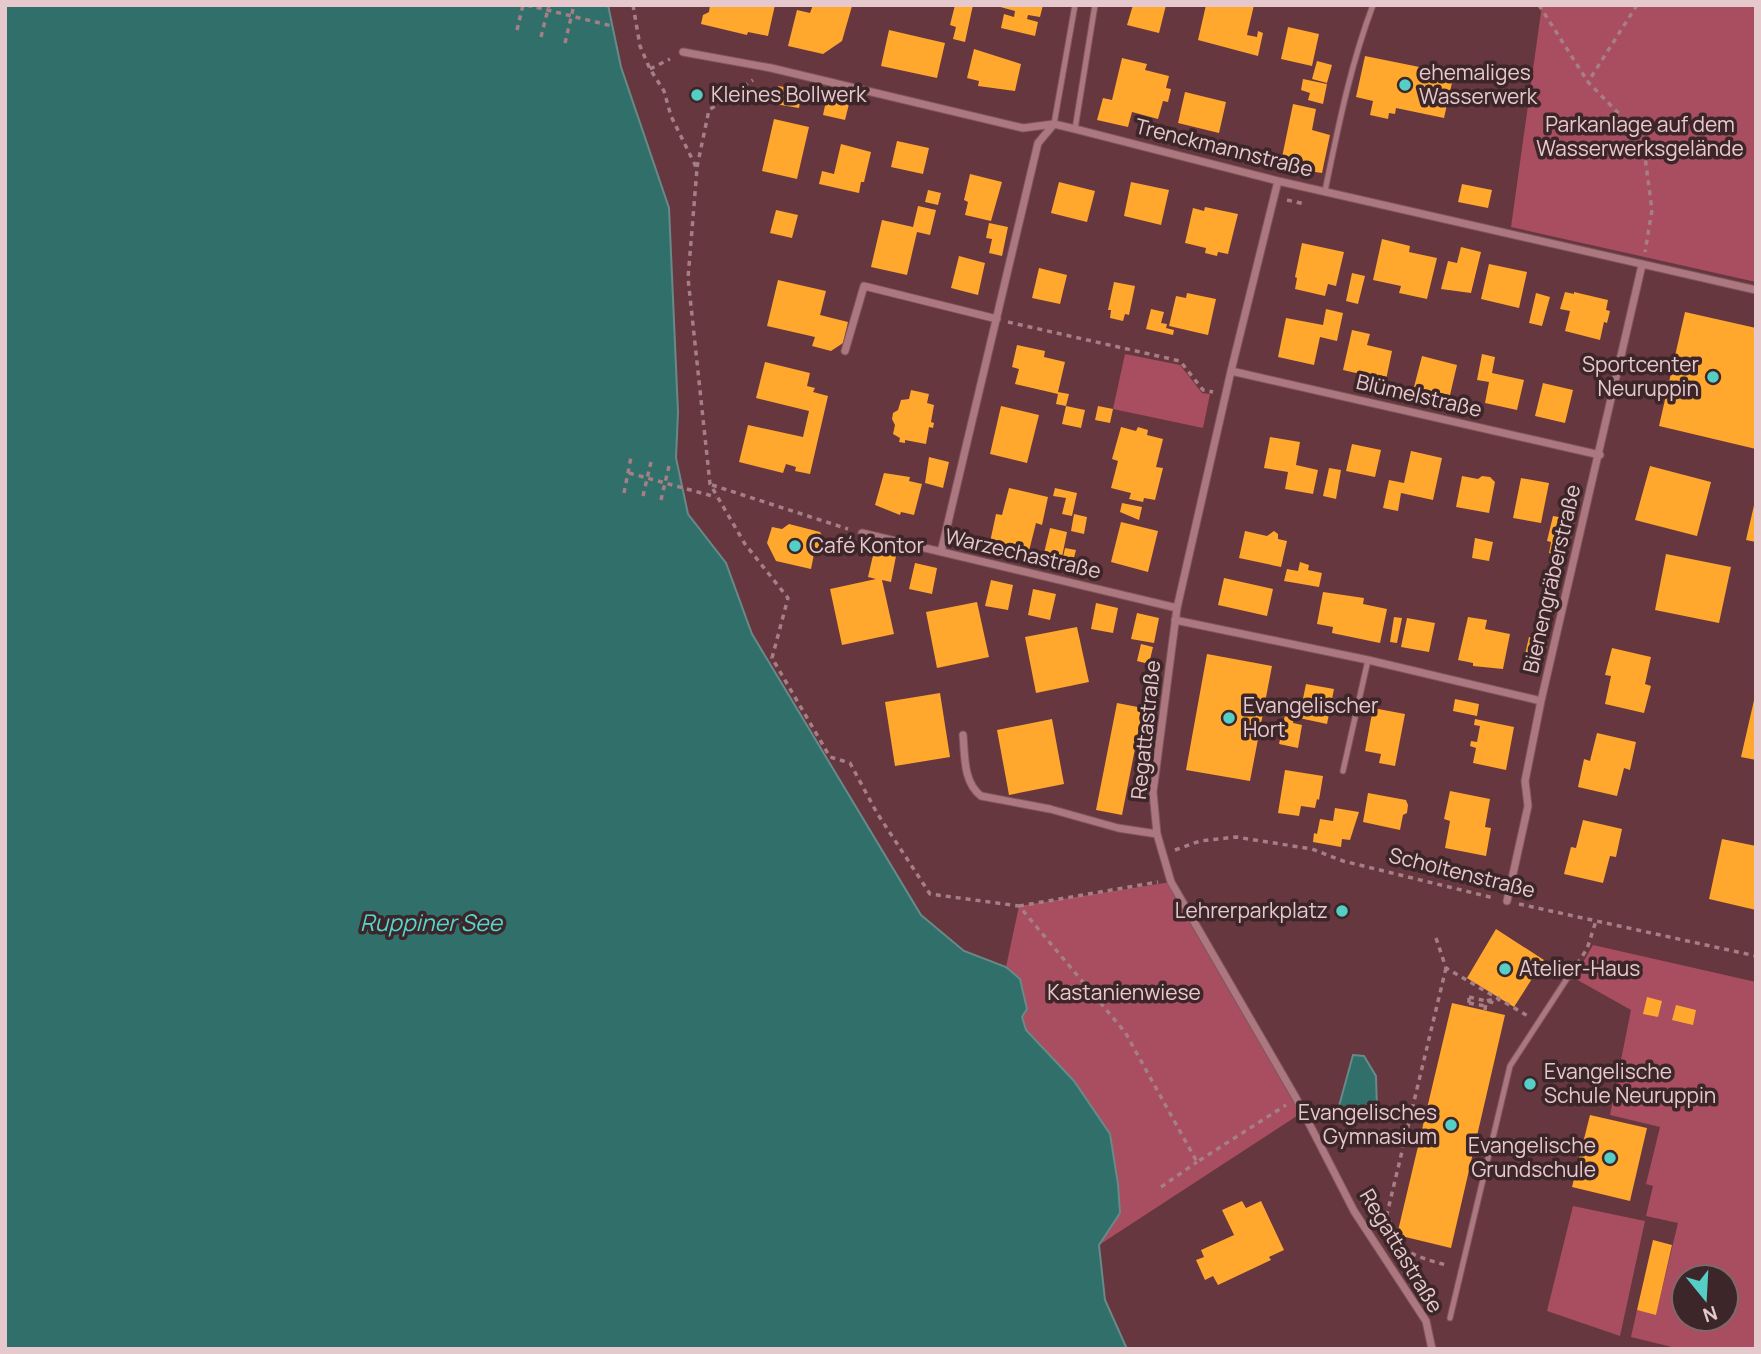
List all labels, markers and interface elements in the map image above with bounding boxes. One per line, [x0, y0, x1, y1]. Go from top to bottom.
place label: ehemaliges Wasserwerk [1419, 58, 1538, 110]
marker: ehemaliges Wasserwerk [1397, 77, 1413, 93]
place label: Kleines Bollwerk [711, 80, 867, 108]
marker: Kleines Bollwerk [689, 87, 705, 103]
park label: Parkanlage auf dem Wasserwerksgelände [1536, 110, 1744, 162]
street label: Trenckmannstraße [1132, 111, 1316, 183]
place label: Sportcenter Neuruppin [1582, 350, 1699, 402]
street label: Blümelstraße [1354, 367, 1485, 423]
marker: Sportcenter Neuruppin [1705, 369, 1721, 385]
street label: Bienengräberstraße [1516, 482, 1586, 676]
street label: Warzechastraße [942, 521, 1104, 585]
place label: Café Kontor [809, 531, 925, 559]
marker: Café Kontor [787, 538, 803, 554]
street label: Regattastraße [1124, 659, 1166, 801]
place label: Evangelischer Hort [1243, 691, 1379, 743]
marker: Evangelischer Hort [1221, 710, 1237, 726]
street label: Scholtenstraße [1386, 840, 1538, 904]
place label: Lehrerparkplatz [1175, 896, 1328, 924]
marker: Lehrerparkplatz [1334, 903, 1350, 919]
water label: Ruppiner See [360, 906, 503, 938]
place label: Atelier-Haus [1519, 954, 1640, 982]
marker: Atelier-Haus [1497, 961, 1513, 977]
park label: Kastanienwiese [1047, 978, 1201, 1006]
place label: Evangelische Schule Neuruppin [1544, 1057, 1716, 1109]
marker: Evangelische Schule Neuruppin [1522, 1076, 1538, 1092]
place label: Evangelisches Gymnasium [1298, 1098, 1437, 1150]
marker: Evangelisches Gymnasium [1443, 1117, 1459, 1133]
place label: Evangelische Grundschule [1468, 1131, 1596, 1183]
marker: Evangelische Grundschule [1602, 1150, 1618, 1166]
street label: Regattastraße [1354, 1183, 1450, 1318]
north arrow [1670, 1263, 1740, 1333]
text: N [1700, 1300, 1721, 1329]

